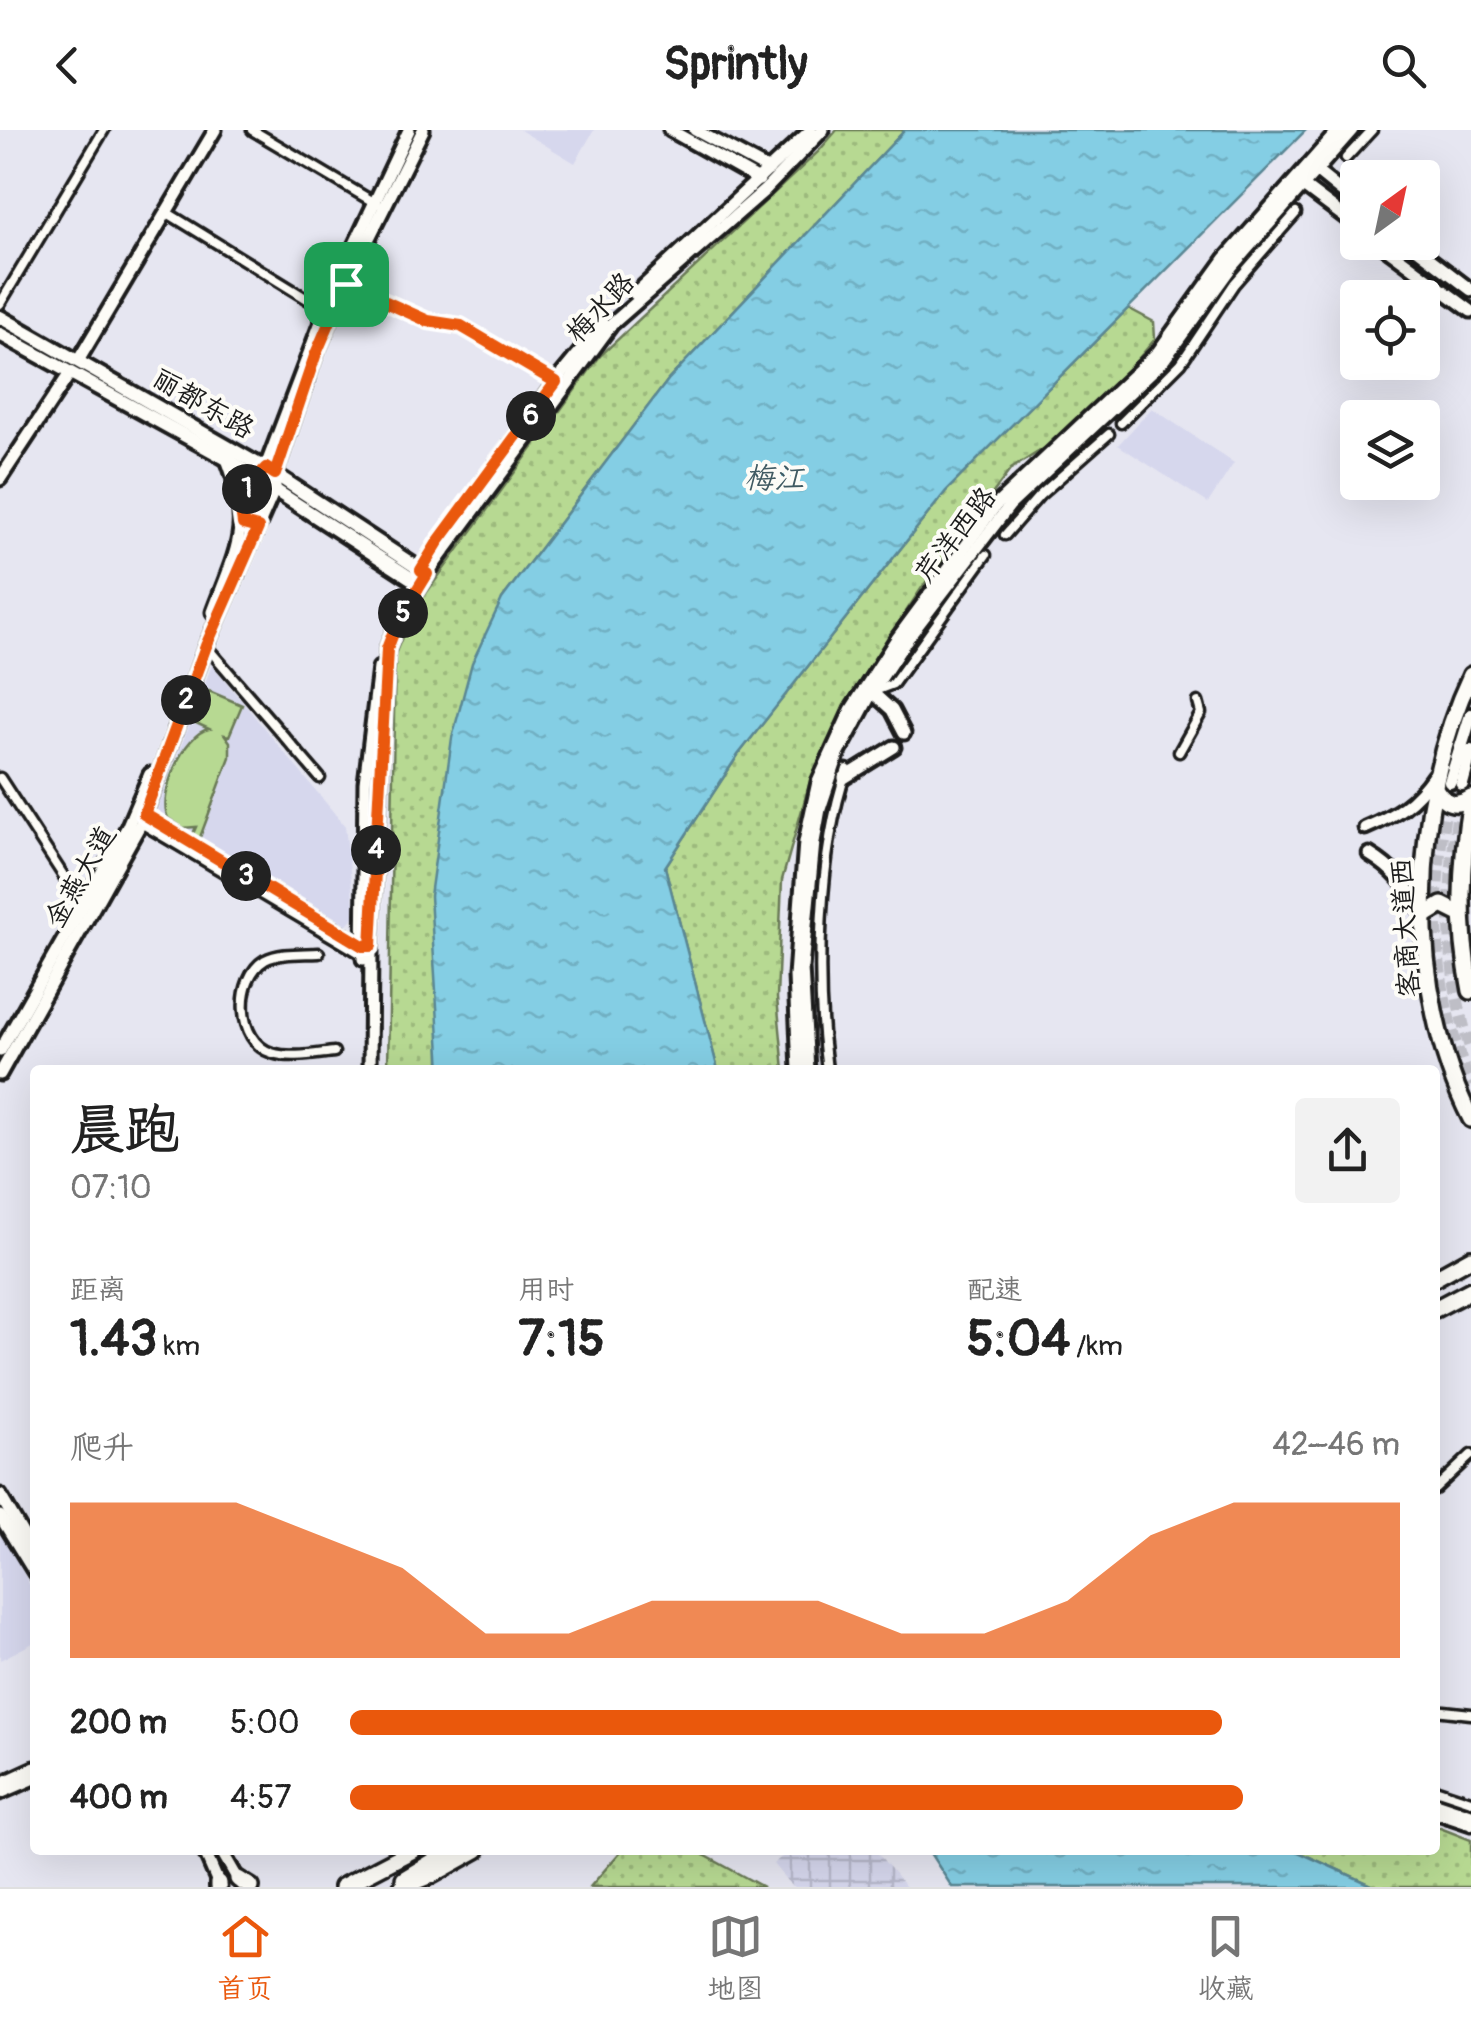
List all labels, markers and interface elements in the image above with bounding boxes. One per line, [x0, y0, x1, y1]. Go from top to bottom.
text: Sprintly [663, 37, 808, 93]
icon: back [40, 38, 95, 93]
icon: search [1376, 38, 1431, 93]
north arrow [1340, 160, 1440, 260]
map controls [1340, 160, 1440, 500]
pin [304, 242, 389, 327]
icon: arrive [319, 257, 374, 312]
street label: 梅水路 [560, 265, 642, 351]
button: locate [1340, 280, 1440, 380]
street label: 丽都东路 [146, 361, 260, 447]
pin: 6 [506, 391, 556, 441]
text: 6 [523, 398, 539, 433]
button: layers [1340, 400, 1440, 500]
water label: 梅江 [744, 460, 806, 497]
pin: 1 [222, 464, 272, 514]
text: 1 [242, 471, 252, 506]
street label: 芹洋西路 [908, 480, 1004, 590]
pin: 5 [378, 588, 428, 638]
text: 5 [395, 595, 411, 630]
pin: 2 [161, 675, 211, 725]
text: 2 [178, 682, 194, 717]
street label: 金燕大道 [38, 820, 124, 934]
pin: 4 [351, 825, 401, 875]
text: 4 [368, 832, 384, 867]
pin: 3 [221, 851, 271, 901]
street label: 客商大道西 [1385, 857, 1427, 999]
text: 3 [238, 858, 254, 893]
text: 晨跑 [70, 1096, 180, 1165]
button: share [1295, 1098, 1400, 1203]
text: 07:10 [70, 1168, 152, 1208]
text: 距离 [70, 1273, 126, 1308]
text: 用时 [518, 1273, 574, 1308]
text: 配速 [967, 1273, 1023, 1308]
text: 1.43 [70, 1308, 157, 1371]
text: 7:15 [518, 1308, 605, 1371]
text: 5:04 [967, 1308, 1070, 1371]
text: km [157, 1329, 200, 1364]
text: /km [1070, 1329, 1123, 1364]
text: 42–46 m [1272, 1425, 1400, 1465]
text: 爬升 [70, 1428, 134, 1468]
text: 200 m [70, 1703, 167, 1743]
text: 5:00 [230, 1703, 300, 1743]
text: 400 m [70, 1778, 168, 1818]
text: 4:57 [230, 1778, 291, 1818]
tab: 首页 [217, 1909, 273, 2007]
tab: 地图 [707, 1909, 764, 2007]
tab: 收藏 [1198, 1909, 1254, 2007]

